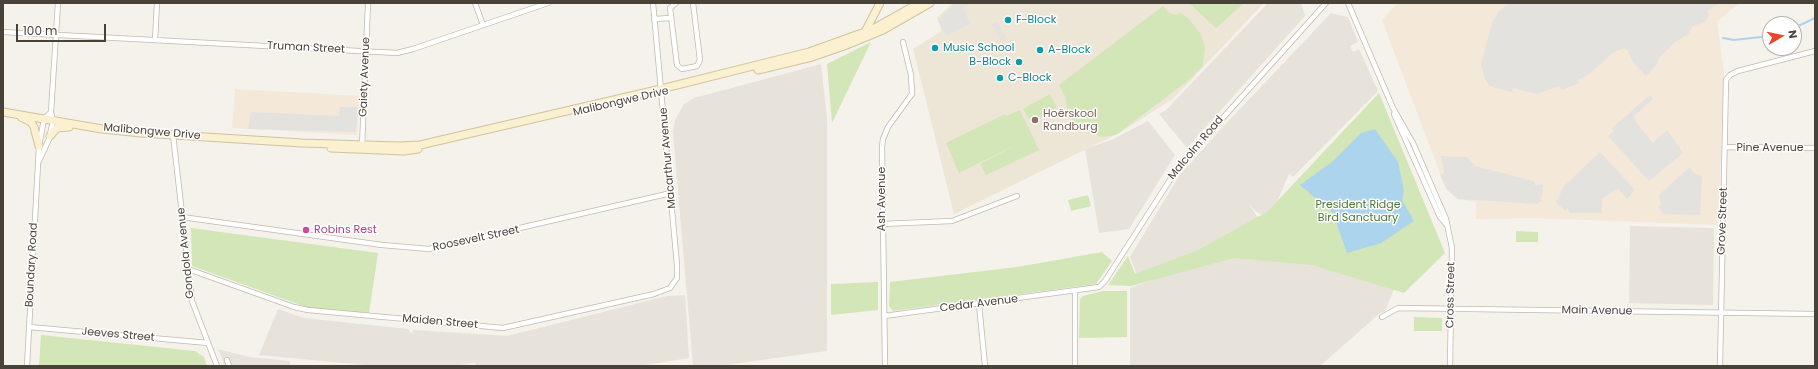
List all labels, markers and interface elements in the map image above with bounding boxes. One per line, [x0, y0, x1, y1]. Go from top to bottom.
place label: F-Block [1016, 13, 1056, 27]
marker: F-Block [1003, 15, 1013, 25]
scale bar [18, 16, 108, 42]
north arrow [1762, 16, 1802, 56]
text: 100 m [23, 22, 57, 39]
text: N [1784, 29, 1801, 40]
street label: Gaiety Avenue [357, 37, 373, 117]
street label: Truman Street [267, 39, 345, 57]
place label: Music School [943, 41, 1015, 55]
marker: Music School [930, 43, 940, 53]
place label: A-Block [1048, 43, 1090, 57]
marker: A-Block [1035, 45, 1045, 55]
place label: B-Block [969, 55, 1011, 69]
marker: B-Block [1014, 57, 1024, 67]
place label: C-Block [1008, 71, 1051, 85]
marker: C-Block [995, 73, 1005, 83]
street label: Malibongwe Drive [572, 85, 670, 119]
street label: Macarthur Avenue [657, 107, 679, 209]
place label: Hoërskool Randburg [1043, 107, 1098, 133]
street label: Malcolm Road [1166, 114, 1226, 182]
marker: Hoërskool Randburg [1030, 115, 1040, 125]
street label: Malibongwe Drive [103, 121, 201, 143]
street label: Pine Avenue [1736, 141, 1804, 155]
street label: Ash Avenue [875, 167, 889, 231]
street label: Grove Street [1715, 187, 1731, 255]
park label: President Ridge Bird Sanctuary [1315, 198, 1401, 224]
street label: Gondola Avenue [175, 207, 197, 299]
street label: Boundary Road [23, 222, 41, 308]
place label: Robins Rest [314, 223, 377, 237]
street label: Roosevelt Street [432, 223, 520, 255]
marker: Robins Rest [301, 225, 311, 235]
street label: Cross Street [1444, 262, 1458, 328]
street label: Cedar Avenue [939, 293, 1019, 315]
street label: Main Avenue [1561, 304, 1633, 318]
street label: Maiden Street [402, 312, 478, 332]
street label: Jeeves Street [81, 325, 155, 345]

